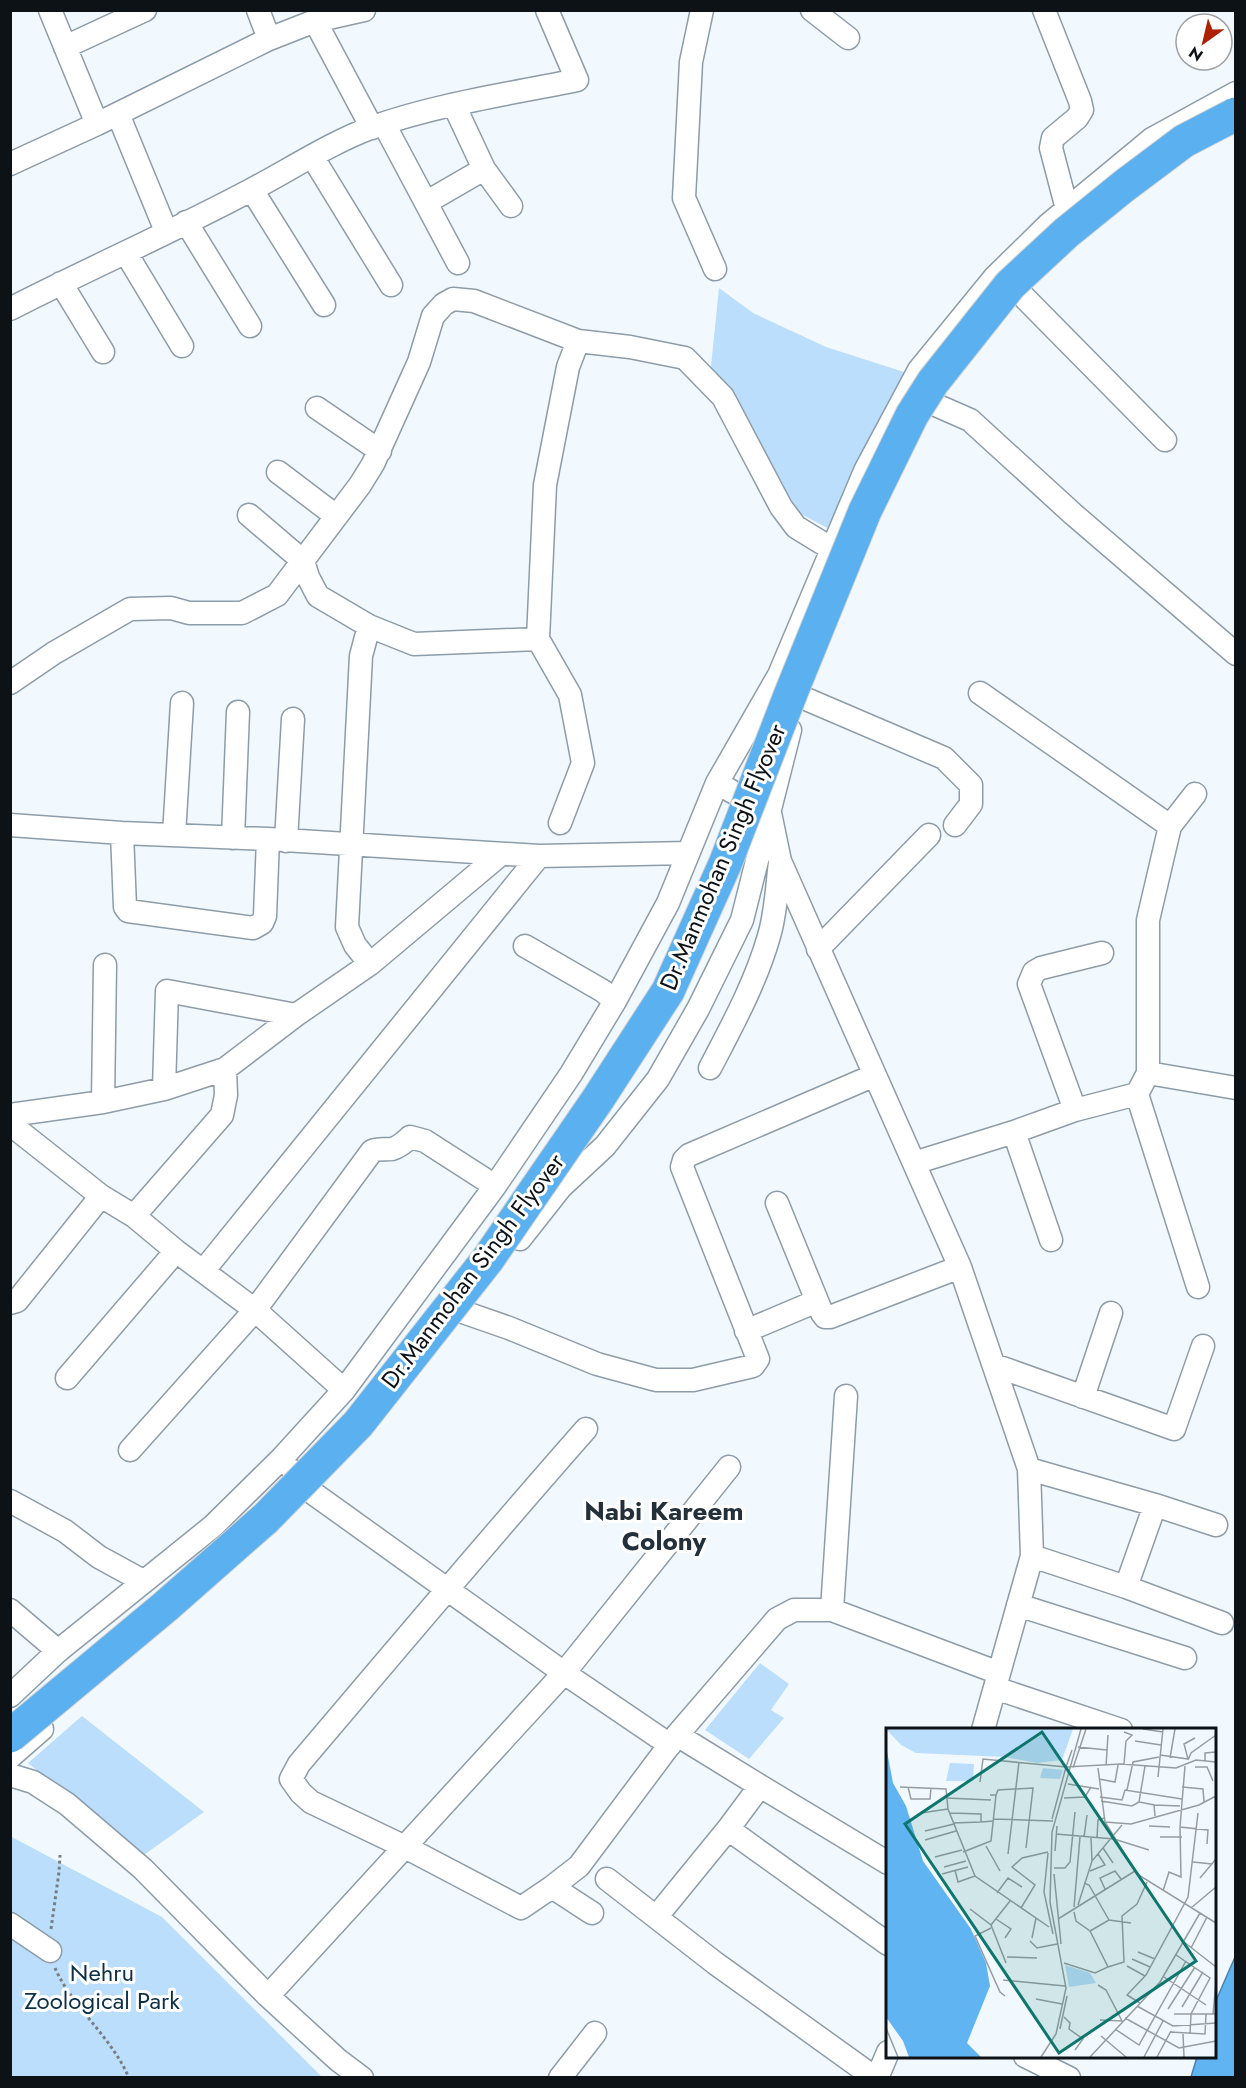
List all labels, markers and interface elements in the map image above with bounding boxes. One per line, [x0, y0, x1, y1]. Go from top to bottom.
north arrow [1174, 12, 1234, 72]
text: N [1184, 41, 1208, 67]
street label: Dr.Manmohan Singh Flyover [650, 717, 795, 995]
street label: Dr.Manmohan Singh Flyover [372, 1145, 573, 1396]
district label: Nabi Kareem Colony [584, 1492, 744, 1560]
inset map [886, 1728, 1216, 2058]
park label: Nehru Zoological Park [24, 1955, 180, 2018]

